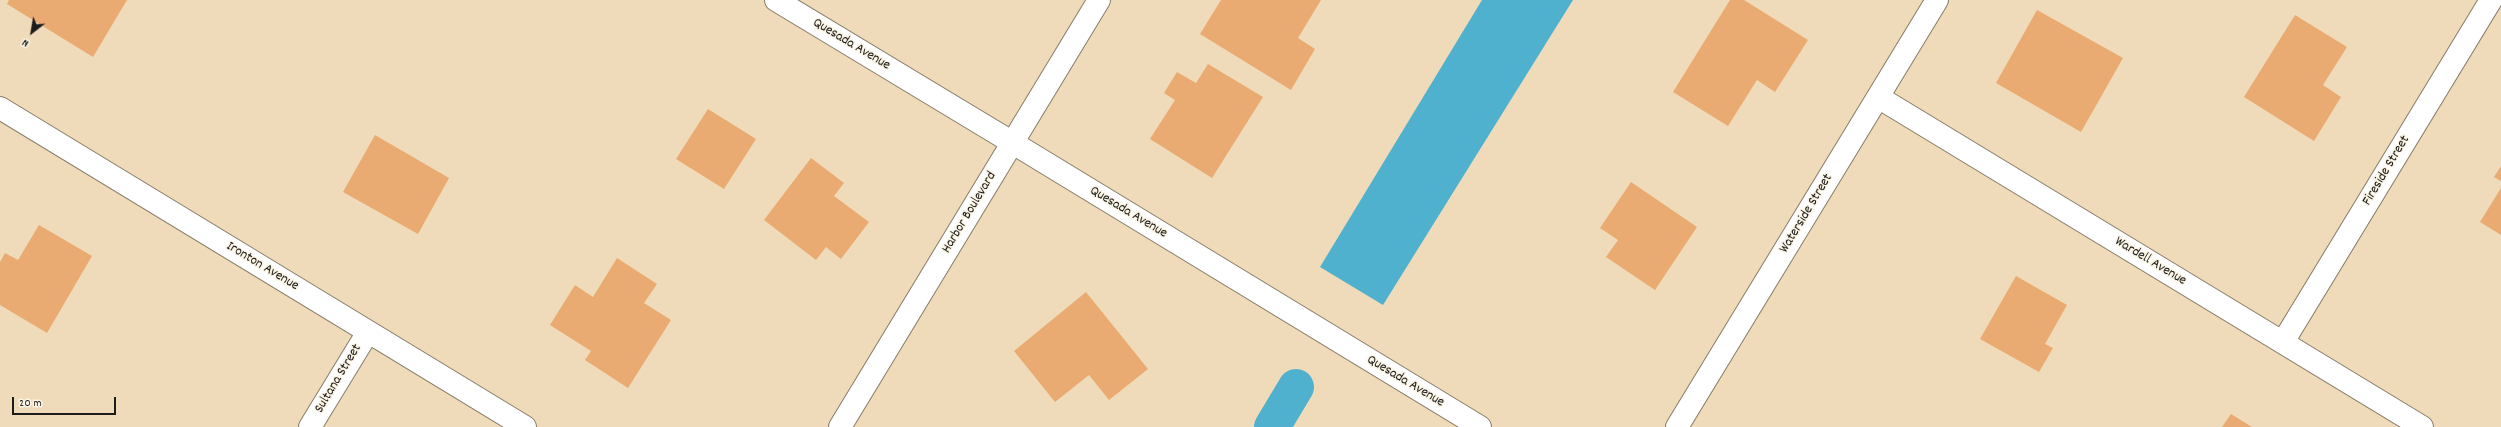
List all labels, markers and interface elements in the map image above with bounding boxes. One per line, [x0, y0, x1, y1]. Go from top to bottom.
north arrow [12, 12, 52, 52]
street label: Quesada Avenue [809, 15, 893, 75]
text: N [19, 34, 32, 51]
street label: Fireside Street [2360, 133, 2414, 209]
street label: Harbor Boulevard [939, 169, 1001, 257]
street label: Waterside Street [1777, 171, 1837, 257]
street label: Quesada Avenue [1086, 183, 1170, 243]
street label: Wardell Avenue [2111, 234, 2189, 290]
street label: Ironton Avenue [223, 239, 301, 295]
street label: Sultana Street [312, 341, 366, 417]
street label: Quesada Avenue [1363, 352, 1447, 412]
scale bar [14, 389, 118, 415]
text: 20 m [19, 395, 42, 412]

